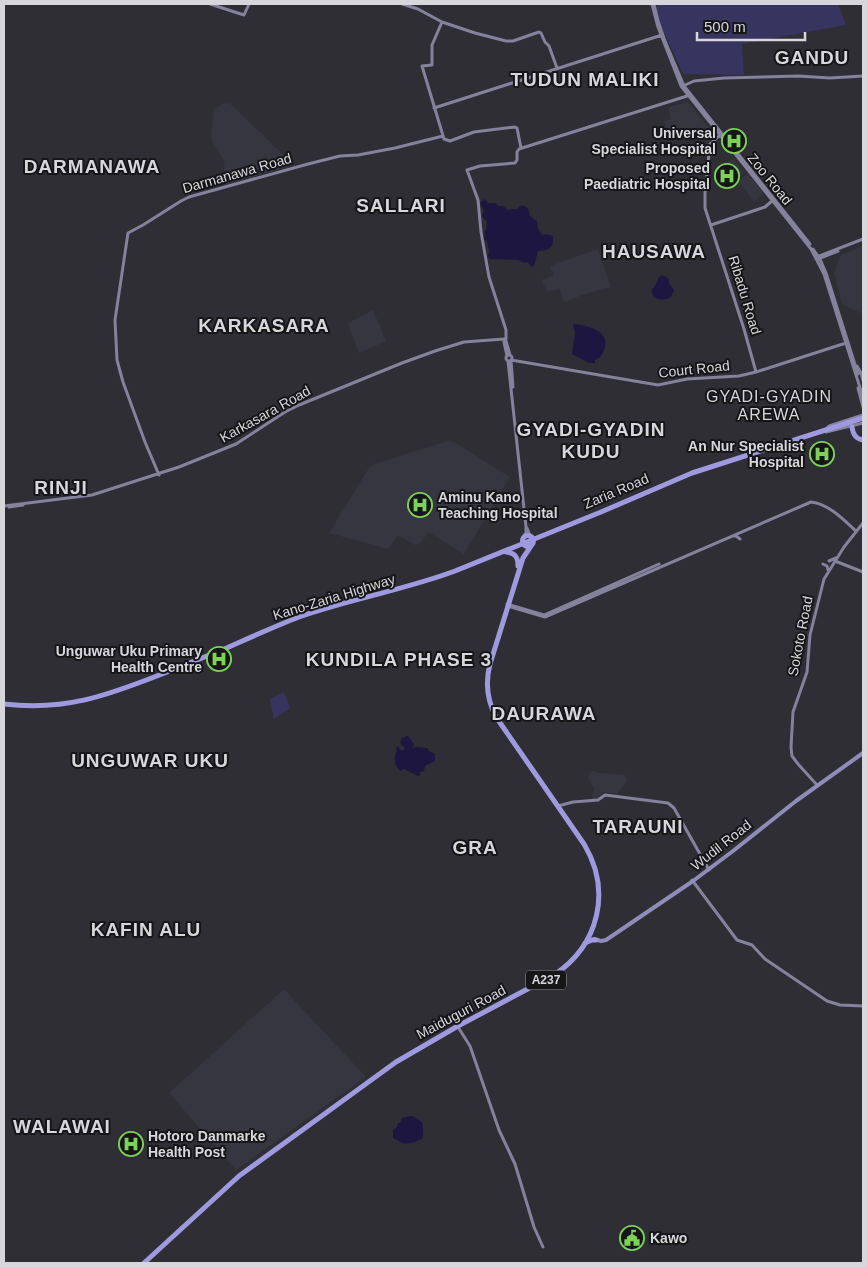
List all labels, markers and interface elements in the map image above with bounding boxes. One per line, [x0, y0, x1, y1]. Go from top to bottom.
scale bar [697, 10, 804, 42]
text: 500 m [704, 18, 746, 35]
district label: GANDU [775, 47, 849, 68]
district label: TUDUN MALIKI [510, 69, 660, 90]
place label: Universal Specialist Hospital [592, 125, 716, 157]
hospital icon: Universal Specialist Hospital [721, 128, 747, 154]
street label: Darmanawa Road [181, 150, 293, 196]
street label: Zoo Road [744, 150, 796, 208]
district label: DARMANAWA [24, 156, 160, 177]
place label: Proposed Paediatric Hospital [584, 160, 710, 192]
hospital icon: Proposed Paediatric Hospital [714, 163, 740, 189]
district label: SALLARI [356, 195, 446, 216]
district label: HAUSAWA [602, 241, 706, 262]
street label: Ribadu Road [725, 254, 765, 336]
district label: KARKASARA [198, 315, 330, 336]
street label: Court Road [658, 357, 730, 381]
street label: Karkasara Road [217, 382, 313, 446]
district label: GYADI-GYADIN AREWA [706, 388, 832, 423]
district label: GYADI-GYADIN KUDU [517, 419, 665, 462]
place label: An Nur Specialist Hospital [688, 438, 804, 470]
hospital icon: An Nur Specialist Hospital [809, 441, 835, 467]
street label: Zaria Road [581, 470, 651, 512]
district label: RINJI [34, 477, 88, 498]
place label: Aminu Kano Teaching Hospital [438, 489, 558, 521]
hospital icon: Aminu Kano Teaching Hospital [407, 492, 433, 518]
street label: Kano-Zaria Highway [271, 571, 397, 623]
street label: Sokoto Road [784, 595, 816, 677]
place label: Unguwar Uku Primary Health Centre [56, 643, 202, 675]
hospital icon: Unguwar Uku Primary Health Centre [206, 646, 232, 672]
district label: KUNDILA PHASE 3 [306, 649, 492, 670]
district label: DAURAWA [491, 703, 597, 724]
district label: UNGUWAR UKU [71, 750, 229, 771]
district label: TARAUNI [592, 816, 684, 837]
street label: Wudil Road [688, 816, 754, 874]
district label: GRA [452, 837, 498, 858]
district label: KAFIN ALU [91, 919, 201, 940]
road number: A237 [526, 970, 566, 990]
street label: Maiduguri Road [414, 982, 508, 1042]
district label: WALAWAI [13, 1116, 111, 1137]
place label: Hotoro Danmarke Health Post [148, 1128, 266, 1160]
hospital icon: Hotoro Danmarke Health Post [118, 1131, 144, 1157]
public building icon: Kawo [619, 1225, 645, 1251]
place label: Kawo [650, 1230, 687, 1246]

